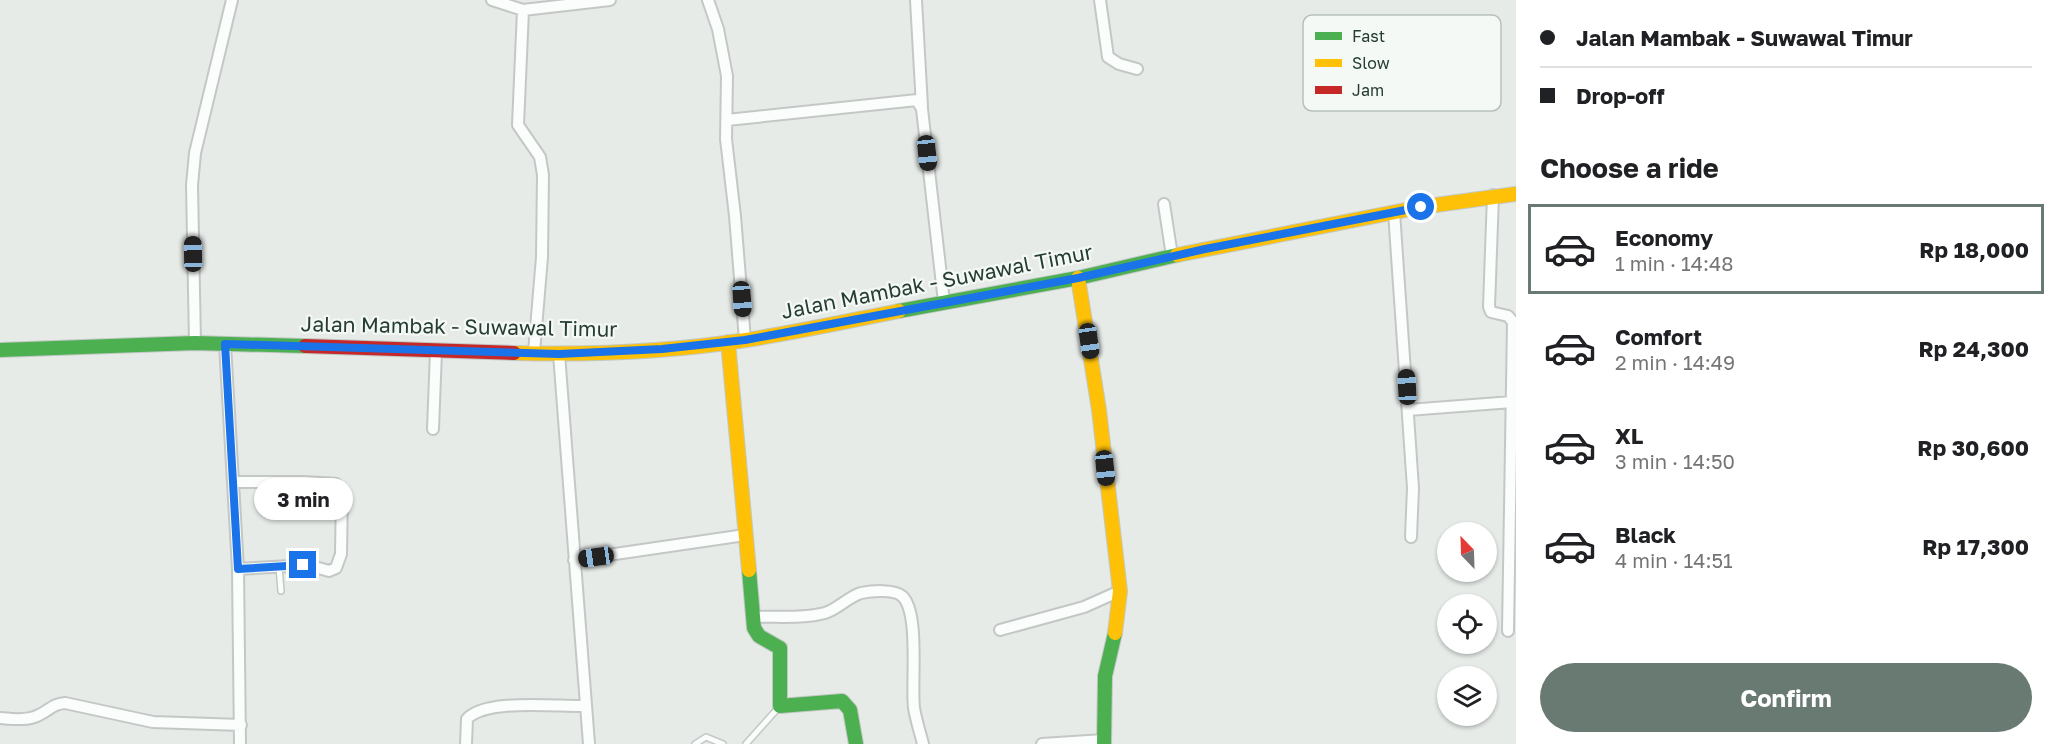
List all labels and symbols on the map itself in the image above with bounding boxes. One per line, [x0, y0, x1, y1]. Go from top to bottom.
legend [1303, 15, 1501, 111]
text: Fast [1352, 26, 1385, 46]
text: Slow [1352, 53, 1390, 73]
text: Jam [1352, 80, 1384, 100]
car [916, 134, 938, 172]
route start [1407, 193, 1434, 220]
car [184, 236, 202, 272]
street label: Jalan Mambak - Suwawal Timur [779, 238, 1095, 324]
car [732, 280, 752, 318]
street label: Jalan Mambak - Suwawal Timur [300, 310, 618, 342]
car [1078, 322, 1100, 360]
car [1397, 369, 1417, 405]
car [1094, 449, 1116, 487]
callout: 3 min [254, 478, 352, 520]
north arrow [1437, 522, 1497, 582]
car [577, 546, 615, 568]
route end [289, 551, 316, 578]

